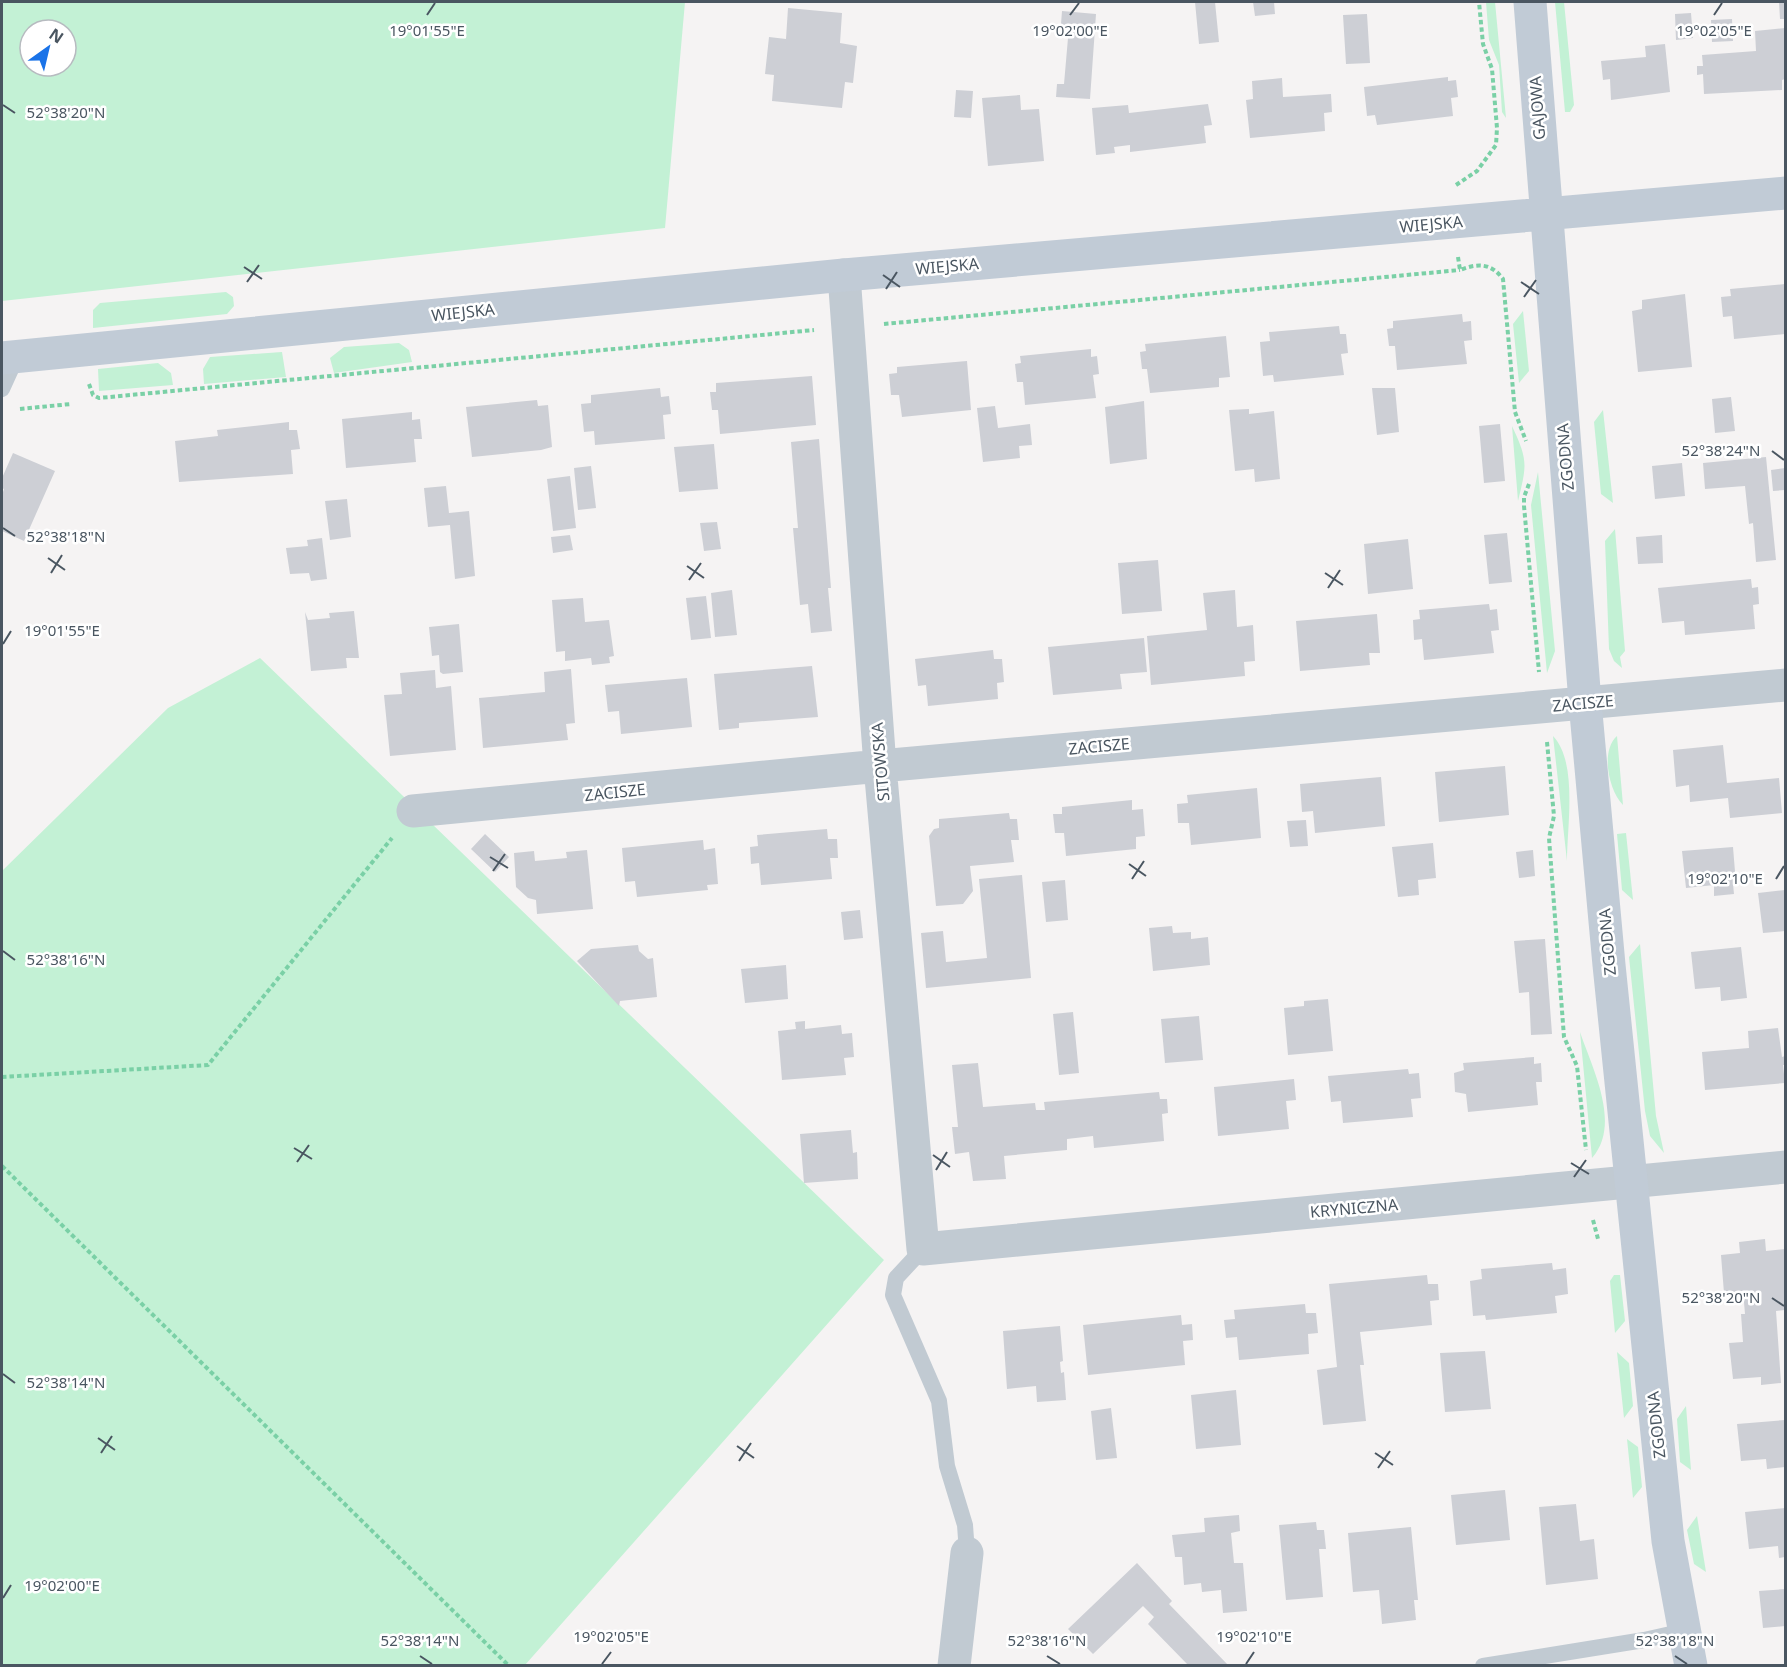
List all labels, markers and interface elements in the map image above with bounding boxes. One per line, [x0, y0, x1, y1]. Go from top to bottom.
north arrow [18, 18, 78, 78]
text: 19°01'55"E [389, 20, 465, 40]
text: 19°02'00"E [1032, 20, 1108, 40]
text: 19°02'05"E [1676, 20, 1752, 40]
text: N [45, 23, 68, 48]
street label: GAJOWA [1524, 75, 1550, 141]
text: 52°38'20"N [27, 102, 105, 122]
street label: WIEJSKA [1398, 210, 1464, 238]
street label: WIEJSKA [914, 252, 980, 280]
street label: WIEJSKA [430, 298, 496, 326]
street label: ZGODNA [1551, 422, 1579, 491]
text: 52°38'24"N [1682, 440, 1760, 460]
text: 52°38'18"N [27, 526, 105, 546]
text: 19°01'55"E [24, 620, 100, 640]
street label: ZACISZE [1551, 689, 1615, 717]
street label: SITOWSKA [866, 721, 894, 802]
street label: ZACISZE [1067, 732, 1131, 760]
street label: ZACISZE [583, 778, 647, 806]
text: 19°02'10"E [1687, 868, 1763, 888]
street label: ZGODNA [1593, 907, 1621, 976]
text: 52°38'16"N [27, 949, 105, 969]
street label: KRYNICZNA [1309, 1193, 1400, 1223]
text: 52°38'20"N [1682, 1287, 1760, 1307]
text: 52°38'14"N [27, 1372, 105, 1392]
street label: ZGODNA [1641, 1390, 1670, 1460]
text: 19°02'00"E [24, 1575, 100, 1595]
text: 19°02'05"E [573, 1626, 649, 1646]
text: 19°02'10"E [1216, 1626, 1292, 1646]
text: 52°38'14"N [381, 1630, 459, 1650]
text: 52°38'16"N [1008, 1630, 1086, 1650]
text: 52°38'18"N [1636, 1630, 1714, 1650]

